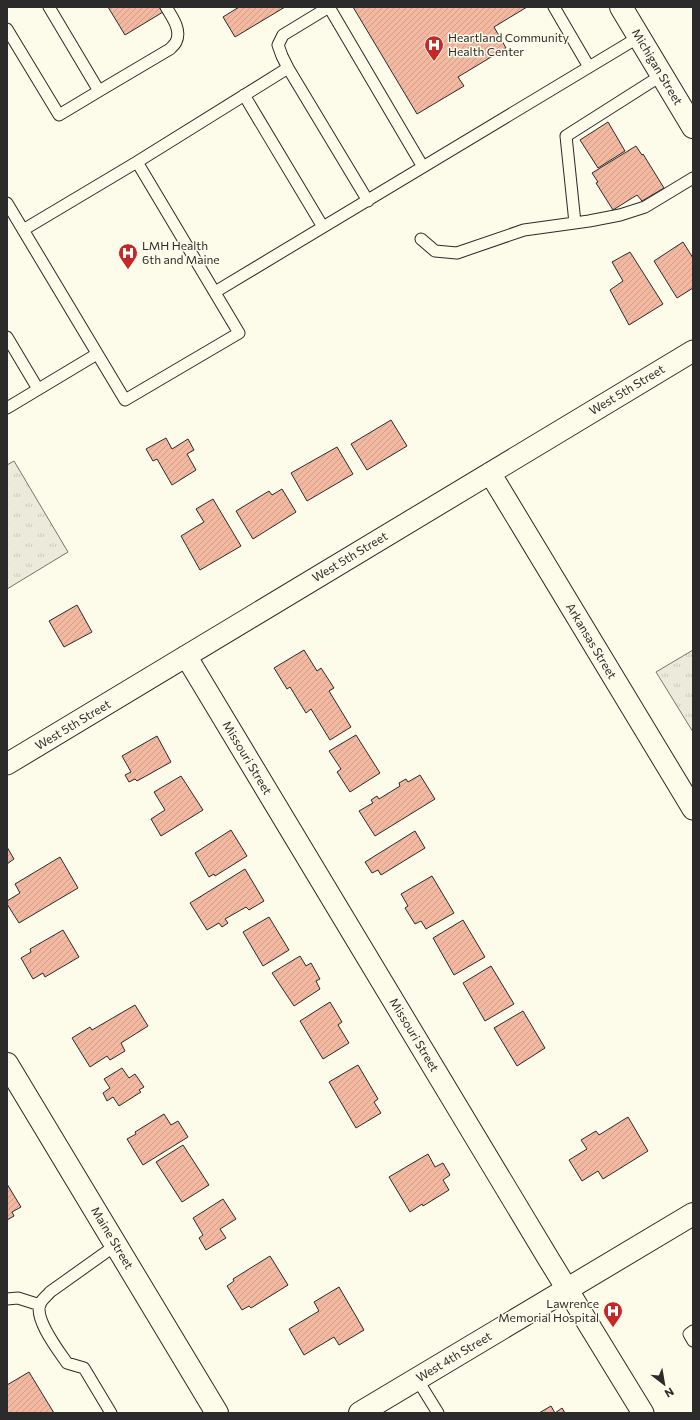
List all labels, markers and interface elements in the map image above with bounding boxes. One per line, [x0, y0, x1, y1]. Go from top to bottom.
street label: Michigan Street [630, 26, 686, 107]
place label: Heartland Community Health Center [448, 30, 569, 58]
hospital icon: Heartland Community Health Center [423, 34, 445, 62]
place label: LMH Health 6th and Maine [142, 238, 220, 266]
hospital icon: LMH Health 6th and Maine [117, 242, 139, 270]
street label: West 5th Street [586, 361, 667, 417]
street label: West 5th Street [309, 528, 390, 584]
street label: Arkansas Street [564, 600, 620, 681]
street label: West 5th Street [32, 696, 113, 752]
street label: Missouri Street [220, 718, 275, 797]
street label: Missouri Street [387, 995, 442, 1074]
street label: Maine Street [89, 1204, 137, 1271]
place label: Lawrence Memorial Hospital [498, 1296, 599, 1324]
hospital icon: Lawrence Memorial Hospital [602, 1300, 624, 1328]
street label: West 4th Street [413, 1328, 494, 1384]
north arrow [644, 1364, 684, 1404]
text: N [663, 1385, 676, 1401]

